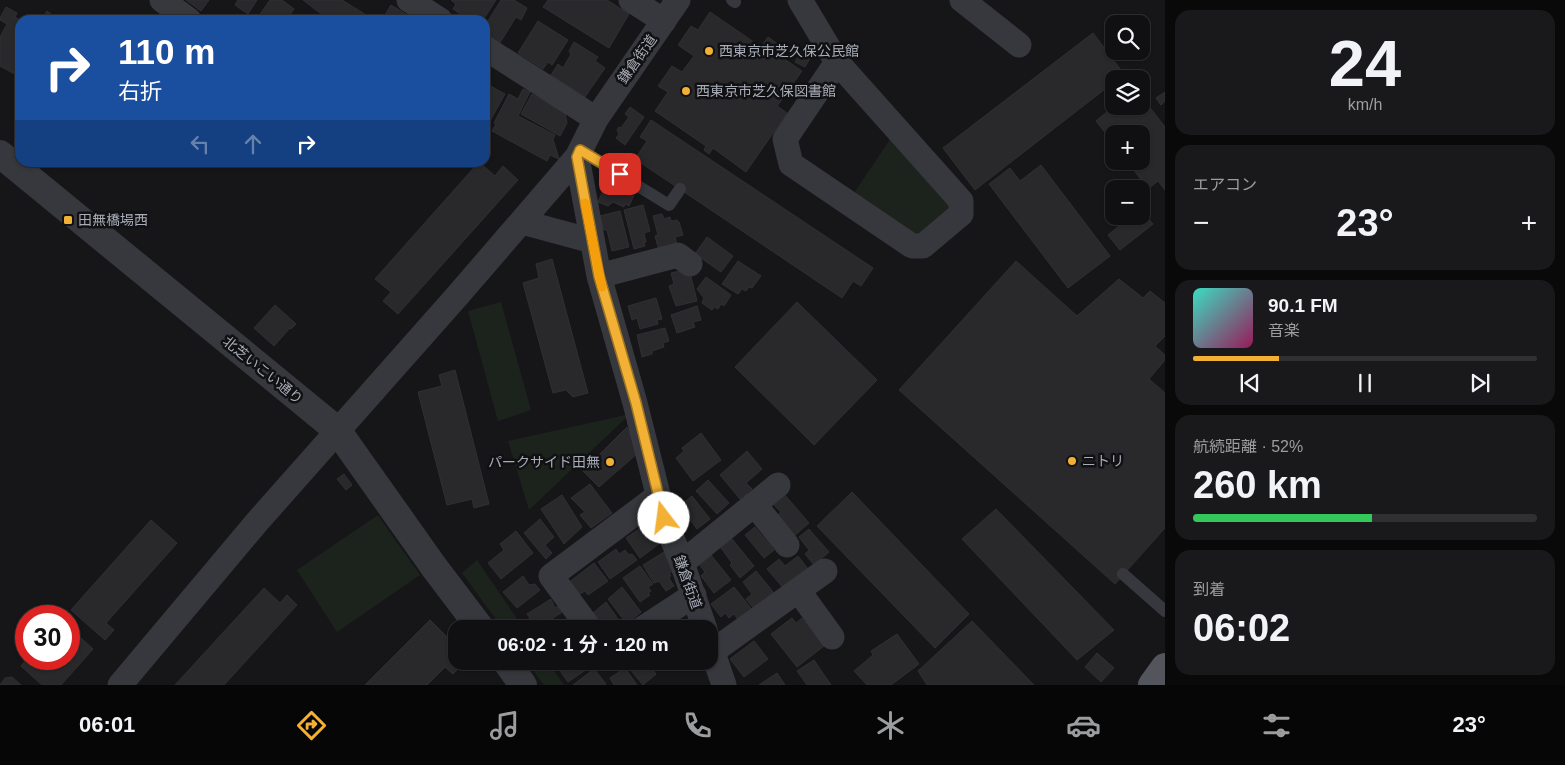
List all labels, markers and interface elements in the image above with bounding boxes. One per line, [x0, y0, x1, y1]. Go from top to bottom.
map controls [1105, 15, 1150, 225]
button: search [1105, 15, 1150, 60]
text: 24 [1329, 27, 1401, 100]
street label: 鎌倉街道 [614, 31, 660, 87]
text: 110 m [118, 32, 215, 71]
icon: right [35, 35, 100, 100]
place label: 西東京市芝久保公民館 [719, 43, 859, 59]
marker: 西東京市芝久保公民館 [703, 45, 715, 57]
button: layers [1105, 70, 1150, 115]
text: 右折 [118, 79, 162, 104]
place label: 西東京市芝久保図書館 [696, 83, 836, 99]
marker: 西東京市芝久保図書館 [680, 85, 692, 97]
text: km/h [1348, 96, 1382, 113]
button: + [1105, 125, 1150, 170]
icon: left [186, 130, 214, 158]
icon: ahead [239, 130, 267, 158]
icon: right [292, 130, 320, 158]
pin [599, 153, 641, 195]
icon: arrive [606, 160, 634, 188]
text: エアコン [1193, 176, 1257, 193]
button: − [1105, 180, 1150, 225]
text: 23° [1336, 202, 1394, 244]
text: − [1193, 207, 1209, 238]
text: + [1521, 207, 1537, 238]
place label: 田無橋場西 [78, 212, 148, 228]
marker: 田無橋場西 [62, 214, 74, 226]
text: 90.1 FM [1268, 295, 1338, 316]
text: 音楽 [1268, 322, 1300, 339]
street label: 北芝いこい通り [220, 333, 306, 407]
icon: previous [1236, 369, 1264, 397]
icon: pause [1351, 369, 1379, 397]
icon: next [1466, 369, 1494, 397]
text: 航続距離 · 52% [1193, 438, 1303, 455]
place label: ニトリ [1082, 453, 1124, 469]
place label: パークサイド田無 [488, 454, 600, 470]
marker: ニトリ [1066, 455, 1078, 467]
marker: パークサイド田無 [604, 456, 616, 468]
text: 260 km [1193, 464, 1322, 506]
position arrow [637, 491, 689, 543]
street label: 鎌倉街道 [671, 553, 705, 611]
text: 到着 [1193, 581, 1225, 598]
speed limit sign: 30 [15, 605, 80, 670]
text: 06:02 [1193, 607, 1290, 649]
text: 06:02 · 1 分 · 120 m [497, 634, 669, 655]
icon: directions [294, 708, 329, 743]
icon: music [487, 708, 522, 743]
icon: phone [680, 708, 715, 743]
icon: climate [873, 708, 908, 743]
icon: car [1066, 708, 1101, 743]
icon: filters [1259, 708, 1294, 743]
text: 06:01 [79, 712, 135, 737]
text: 23° [1453, 712, 1486, 737]

